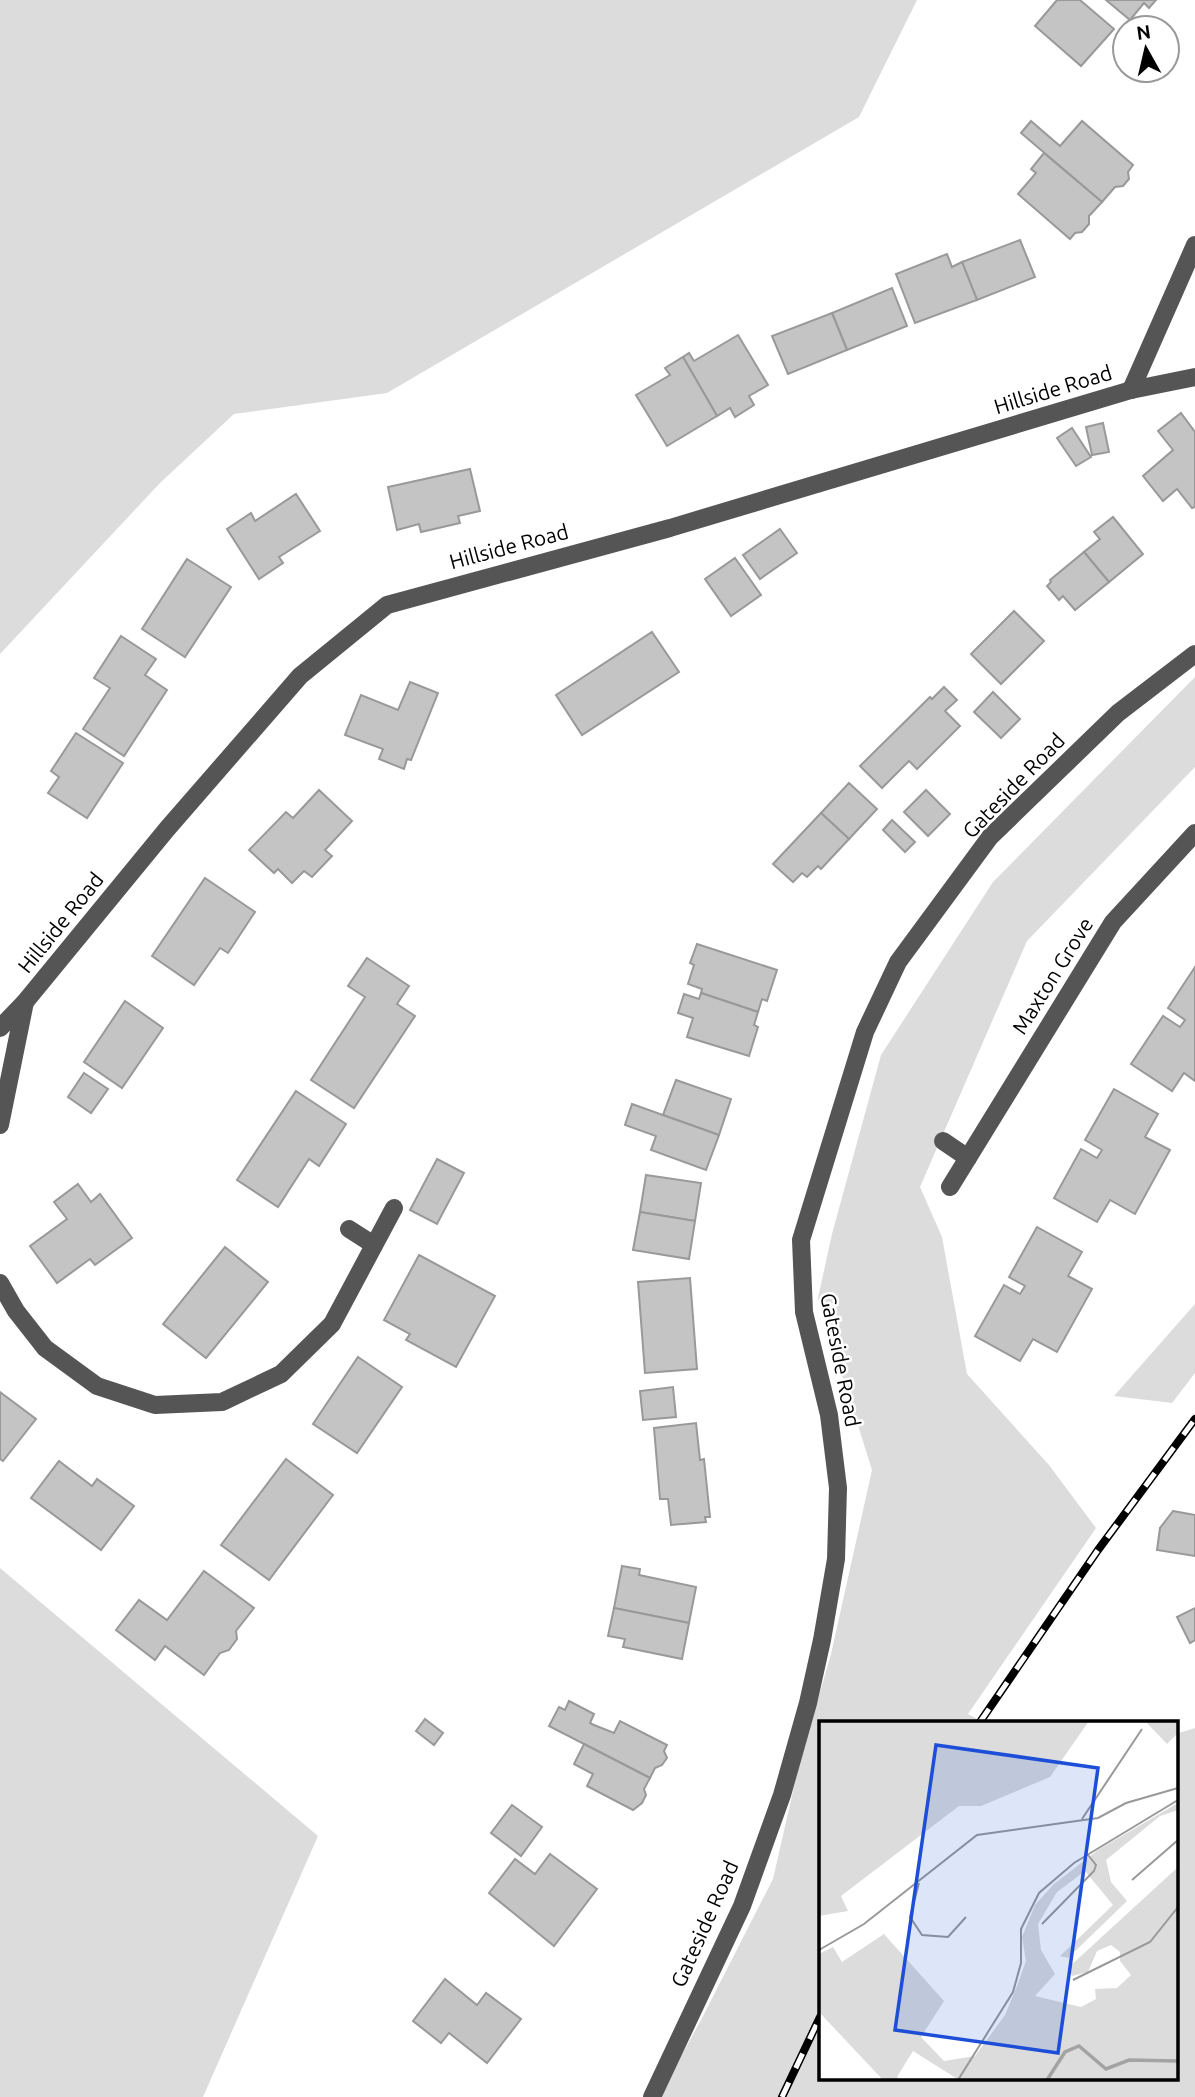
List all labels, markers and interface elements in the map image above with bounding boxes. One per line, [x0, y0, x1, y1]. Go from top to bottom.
north arrow [1111, 14, 1181, 84]
text: N [1135, 20, 1152, 44]
street label: Hillside Road [991, 360, 1115, 418]
street label: Hillside Road [447, 519, 571, 573]
street label: Gateside Road [957, 728, 1069, 842]
street label: Hillside Road [12, 867, 108, 977]
street label: Maxton Grove [1007, 913, 1098, 1038]
street label: Gateside Road [816, 1291, 866, 1429]
inset map [819, 1721, 1178, 2080]
street label: Gateside Road [666, 1857, 743, 1991]

